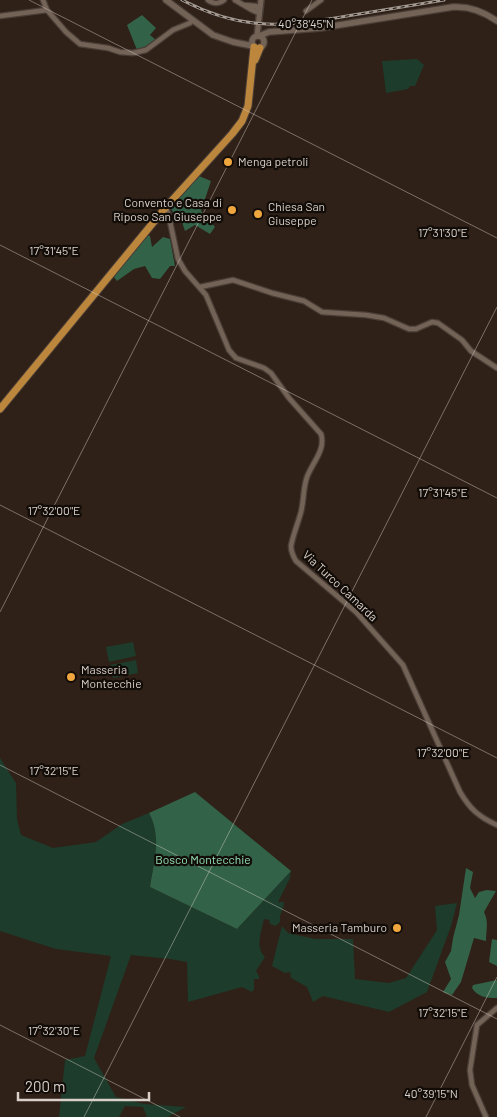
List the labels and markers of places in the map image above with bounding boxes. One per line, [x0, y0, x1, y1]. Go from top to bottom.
place label: Menga petroli [238, 154, 308, 168]
marker: Menga petroli [222, 156, 234, 168]
place label: Convento e Casa di Riposo San Giuseppe [113, 195, 222, 223]
place label: Chiesa San Giuseppe [268, 199, 325, 227]
marker: Convento e Casa di Riposo San Giuseppe [226, 204, 238, 216]
marker: Chiesa San Giuseppe [252, 208, 264, 220]
place label: Masseria Montecchie [81, 662, 142, 690]
marker: Masseria Montecchie [65, 671, 77, 683]
place label: Masseria Tamburo [292, 920, 387, 934]
marker: Masseria Tamburo [391, 922, 403, 934]

